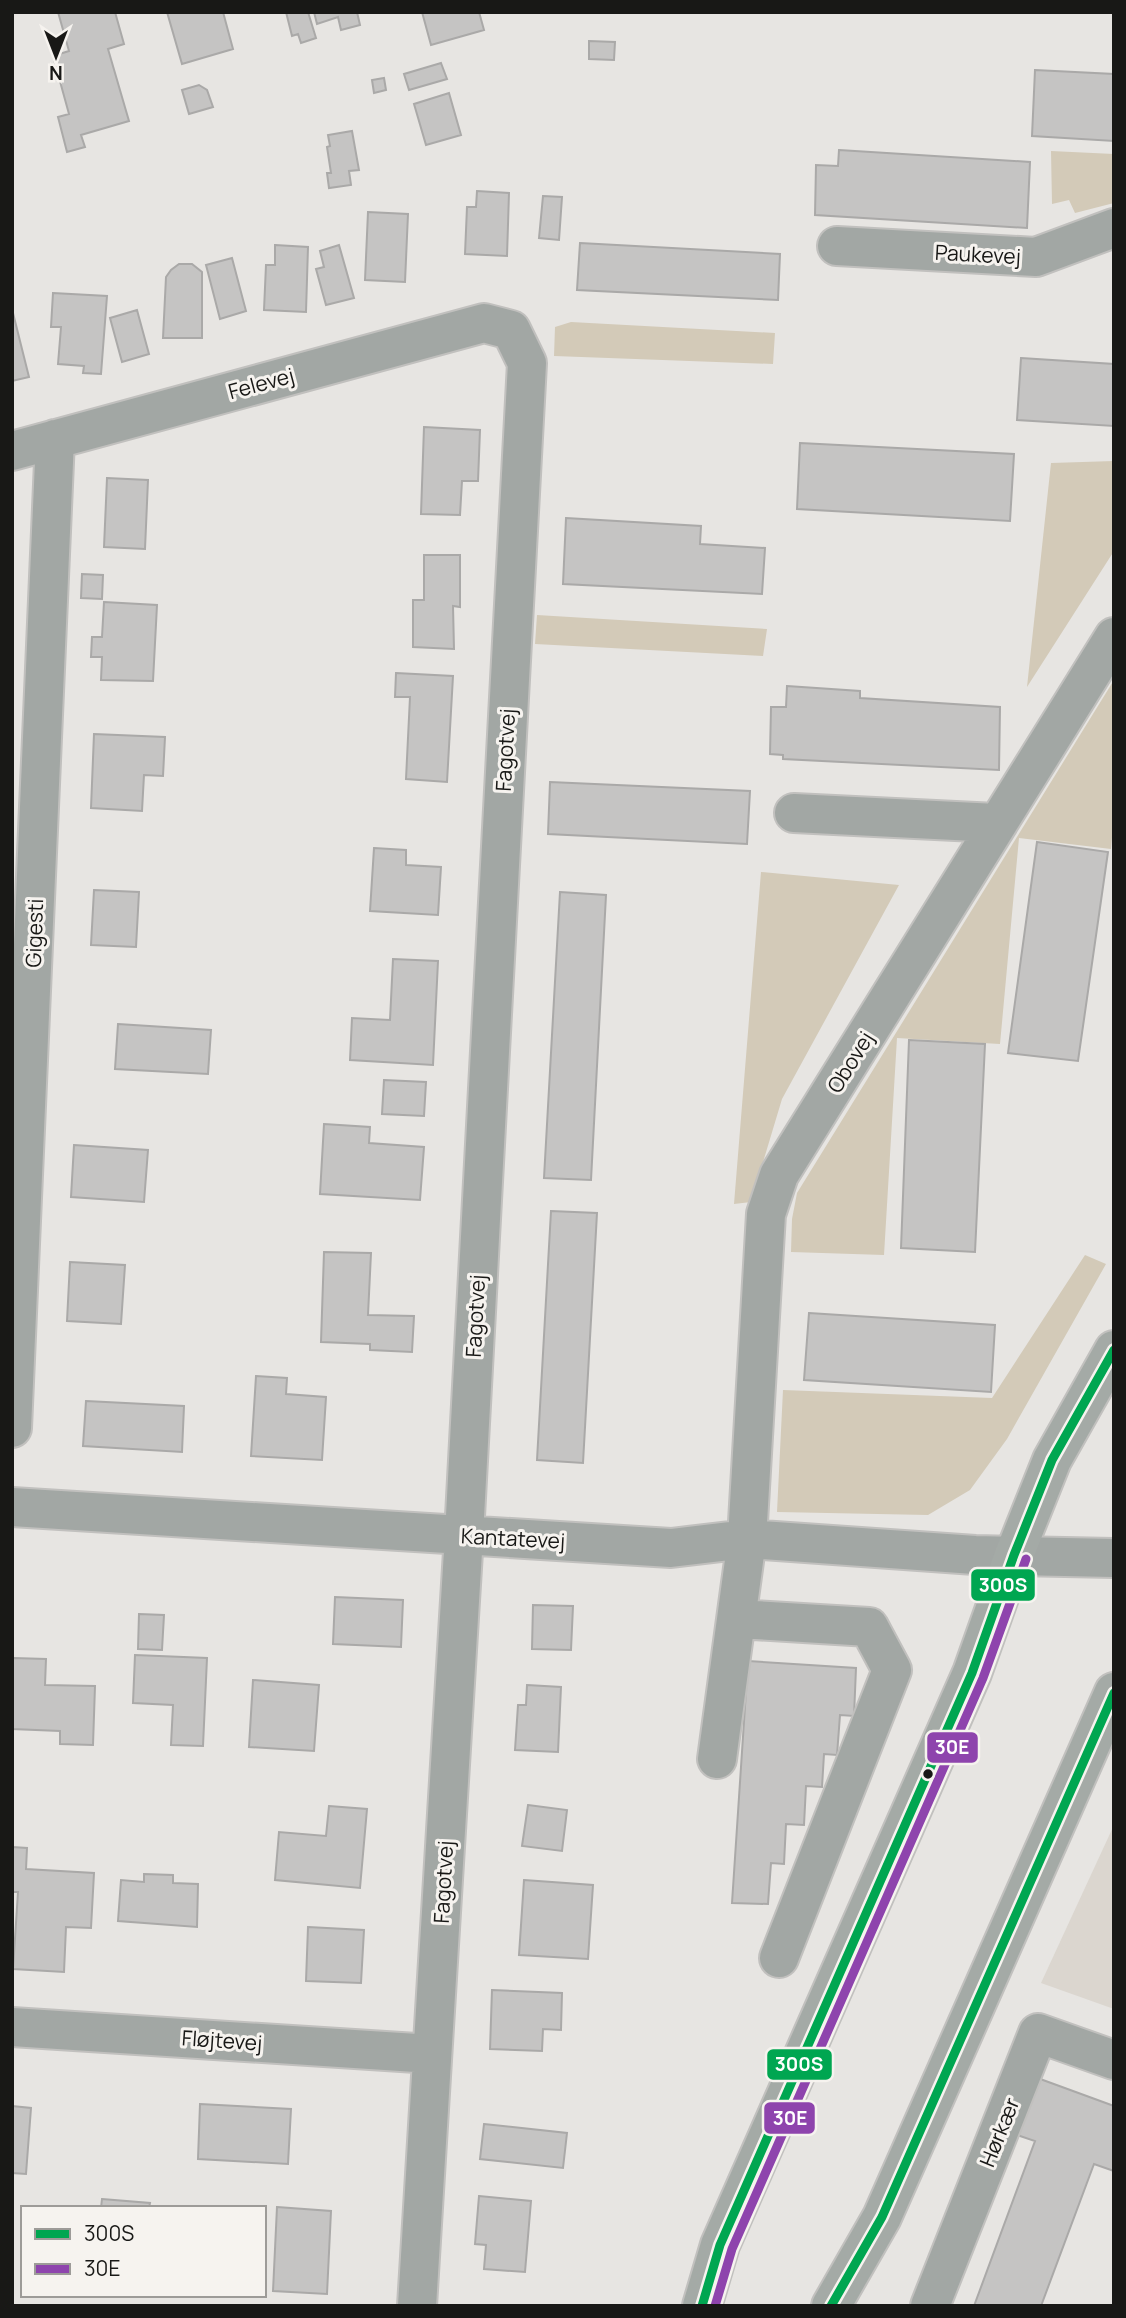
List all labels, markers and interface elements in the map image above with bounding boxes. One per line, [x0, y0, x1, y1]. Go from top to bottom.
north arrow [21, 21, 91, 91]
text: N [49, 60, 63, 86]
street label: Paukevej [934, 238, 1022, 270]
street label: Felevej [225, 361, 297, 405]
street label: Fagotvej [489, 708, 521, 792]
street label: Gigesti [19, 898, 49, 968]
street label: Obovej [820, 1026, 880, 1098]
street label: Fagotvej [459, 1274, 491, 1358]
street label: Kantatevej [460, 1521, 566, 1555]
line badge: 300S [970, 1568, 1036, 1602]
text: 300S [979, 1572, 1027, 1598]
line badge: 30E [926, 1731, 979, 1764]
text: 30E [935, 1734, 969, 1760]
unlabelled marker [921, 1767, 935, 1781]
street label: Fagotvej [427, 1840, 459, 1924]
street label: Fløjtevej [181, 2023, 263, 2057]
line badge: 300S [766, 2048, 833, 2081]
text: 300S [775, 2051, 823, 2077]
street label: Hørkær [973, 2093, 1026, 2171]
line badge: 30E [763, 2101, 816, 2135]
text: 30E [773, 2105, 807, 2131]
legend [21, 2206, 266, 2297]
text: 300S [84, 2219, 134, 2247]
text: 30E [84, 2254, 120, 2282]

